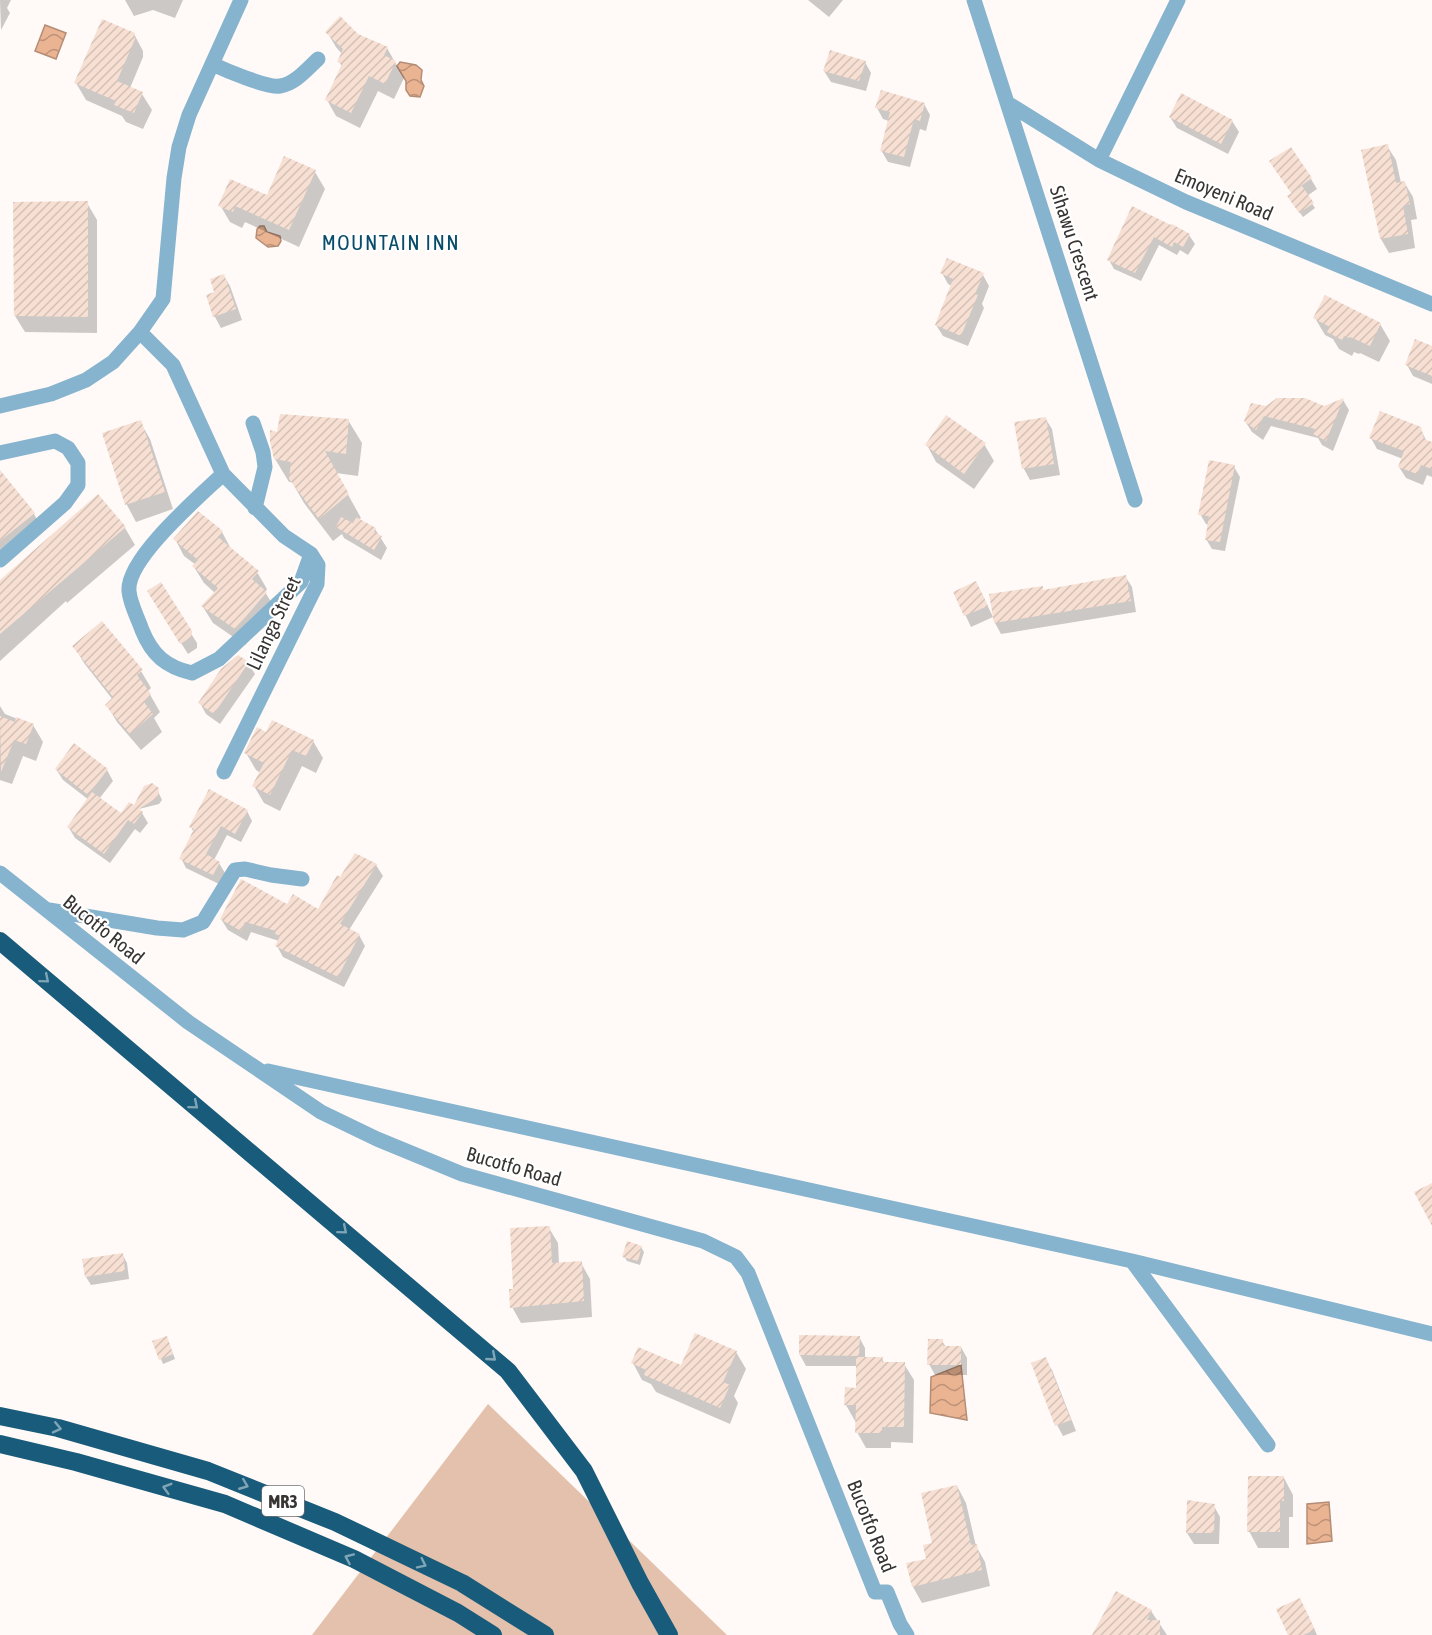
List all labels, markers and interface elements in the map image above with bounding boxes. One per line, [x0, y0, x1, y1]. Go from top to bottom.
street label: Emoyeni Road [1171, 163, 1277, 225]
street label: Sihawu Crescent [1046, 183, 1104, 304]
district label: MOUNTAIN INN [322, 230, 460, 254]
street label: Lilanga Street [241, 572, 305, 674]
street label: Bucotfo Road [59, 889, 149, 969]
one-way arrow [38, 972, 49, 983]
one-way arrow [187, 1097, 198, 1108]
street label: Bucotfo Road [464, 1142, 564, 1190]
one-way arrow [336, 1223, 347, 1234]
one-way arrow [485, 1350, 495, 1361]
one-way arrow [52, 1421, 62, 1434]
street label: Bucotfo Road [843, 1476, 901, 1576]
one-way arrow [237, 1478, 248, 1490]
one-way arrow [162, 1483, 173, 1495]
road number: MR3 [262, 1486, 304, 1516]
one-way arrow [345, 1553, 356, 1565]
one-way arrow [415, 1556, 426, 1568]

